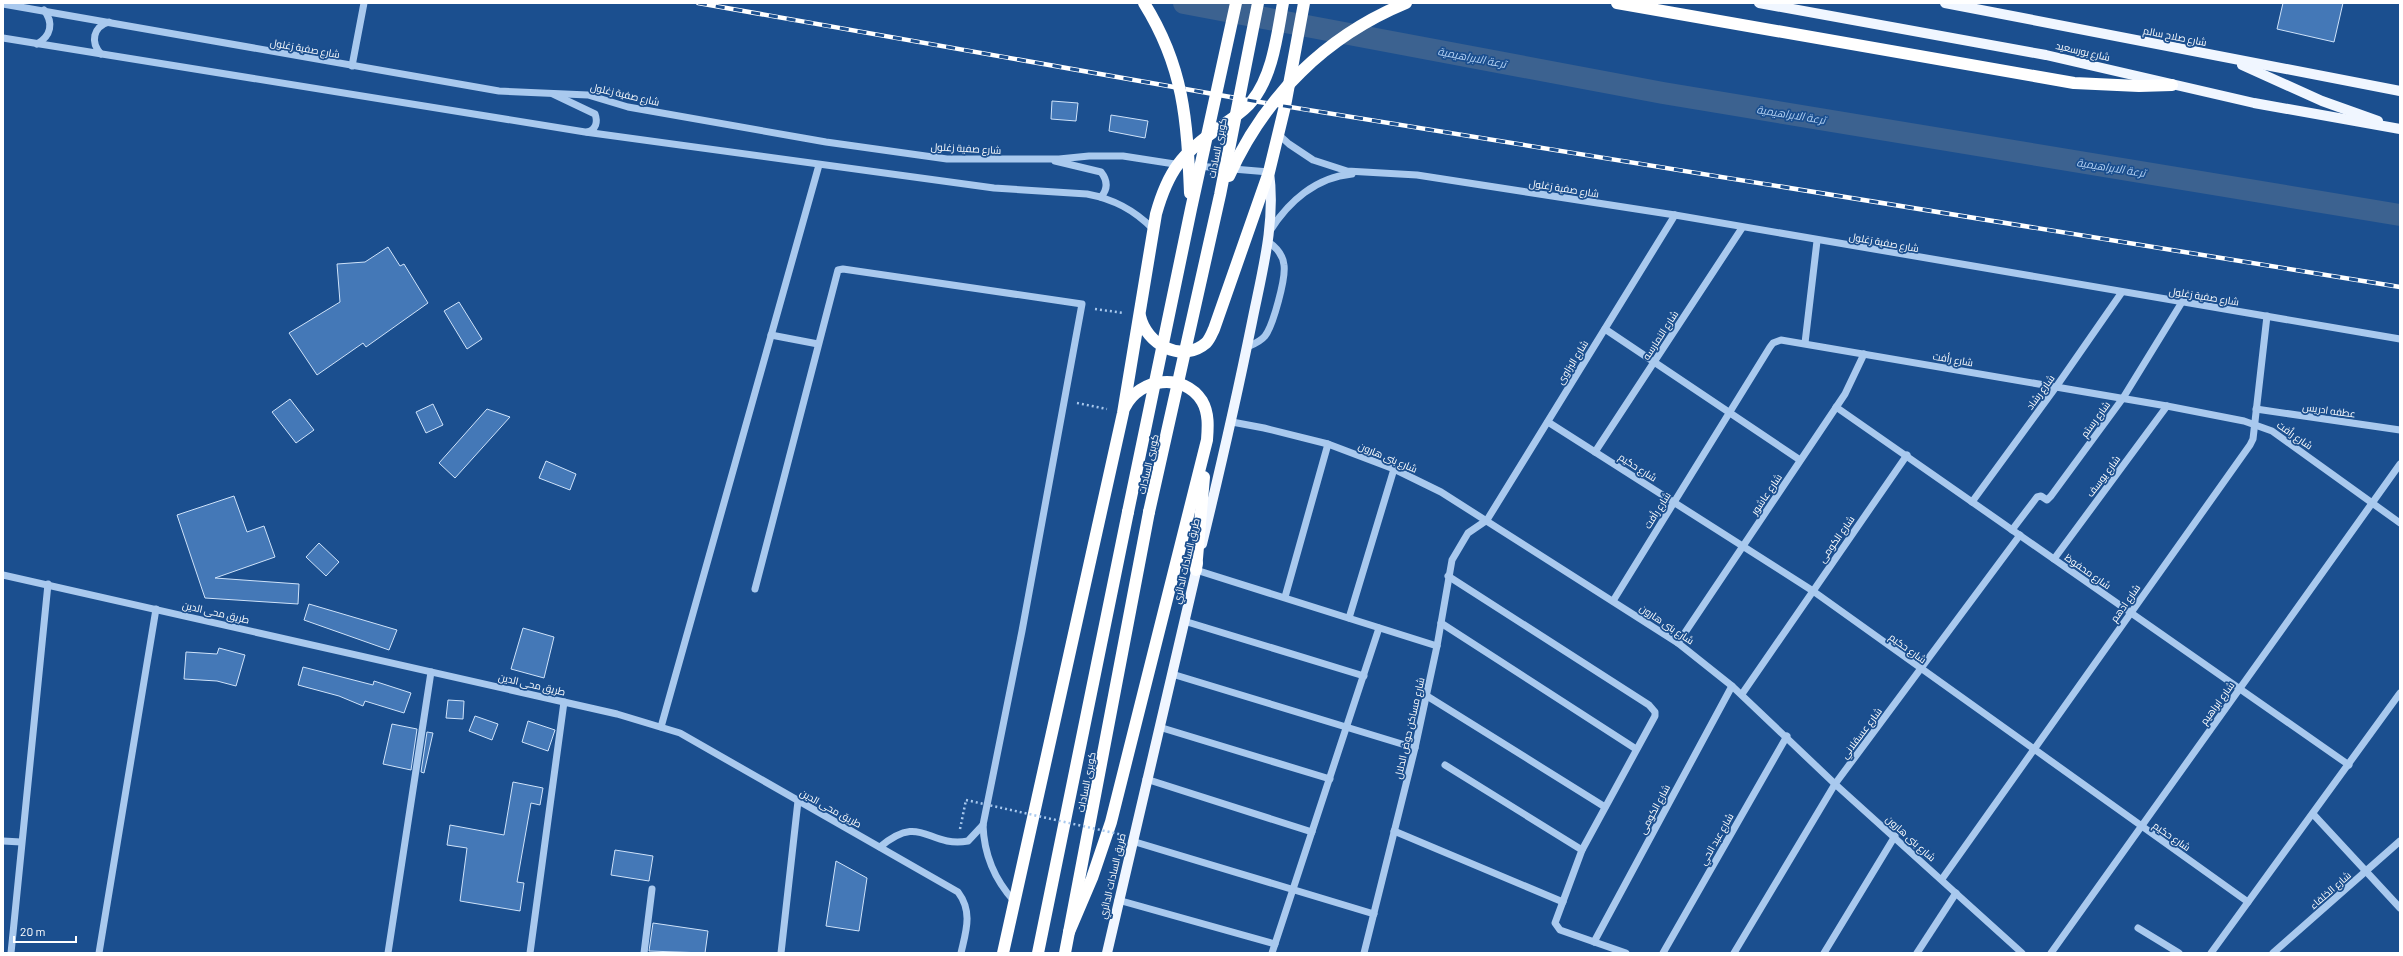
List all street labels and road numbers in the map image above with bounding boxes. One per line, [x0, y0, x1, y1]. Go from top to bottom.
street label: شارع صلاح سالم [2142, 24, 2208, 50]
street label: شارع صفية زغلول [269, 36, 341, 61]
street label: شارع بورسعيد [2054, 39, 2111, 64]
street label: شارع صفية زغلول [589, 80, 661, 109]
street label: كوبرى السادات [1205, 117, 1230, 179]
street label: شارع صفية زغلول [930, 140, 1002, 157]
street label: شارع صفية زغلول [1528, 177, 1600, 200]
street label: شارع صفية زغلول [1848, 230, 1920, 255]
street label: شارع صفية زغلول [2168, 285, 2240, 308]
street label: شارع النمارسه [1640, 308, 1681, 362]
street label: شارع البزاوى [1554, 338, 1591, 387]
street label: شارع رأفت [1932, 350, 1974, 369]
street label: شارع رشاد [2023, 372, 2057, 412]
street label: شارع رستم [2078, 399, 2114, 441]
street label: عطفه ادريس [2301, 400, 2356, 421]
street label: شارع رأفت [2274, 418, 2315, 452]
street label: كوبرى السادات [1135, 433, 1162, 495]
street label: شارع بنى هارون [1356, 439, 1419, 476]
street label: شارع حكيم [1616, 450, 1659, 485]
street label: شارع يوسف [2084, 453, 2123, 500]
street label: شارع عاشور [1747, 471, 1785, 518]
street label: شارع رأفت [1641, 489, 1674, 531]
street label: شارع الكومى [1815, 513, 1857, 565]
street label: طريق السادات الدائري [1170, 517, 1204, 605]
street label: شارع محفوظ [2062, 551, 2113, 592]
street label: شارع ادهم [2108, 582, 2144, 625]
street label: طريق محى الدين [181, 598, 251, 627]
street label: شارع بنى هارون [1637, 601, 1696, 647]
street label: شارع حكيم [1886, 630, 1929, 667]
street label: طريق محى الدين [497, 670, 567, 699]
street label: شارع مساكن حوض الدلال [1391, 676, 1427, 780]
street label: شارع ابراهيم [2197, 679, 2238, 728]
street label: شارع عسقلاني [1838, 705, 1886, 762]
street label: كوبرى السادات [1074, 751, 1099, 813]
street label: شارع الكومى [1636, 782, 1673, 836]
street label: طريق محى الدين [798, 786, 864, 831]
street label: شارع عبد الحي [1696, 811, 1737, 868]
street label: شارع بنى هارون [1883, 813, 1938, 864]
street label: شارع حكيم [2150, 819, 2193, 855]
street label: طريق السادات الدائري [1096, 832, 1130, 920]
street label: شارع الخلفاء [2307, 869, 2354, 912]

